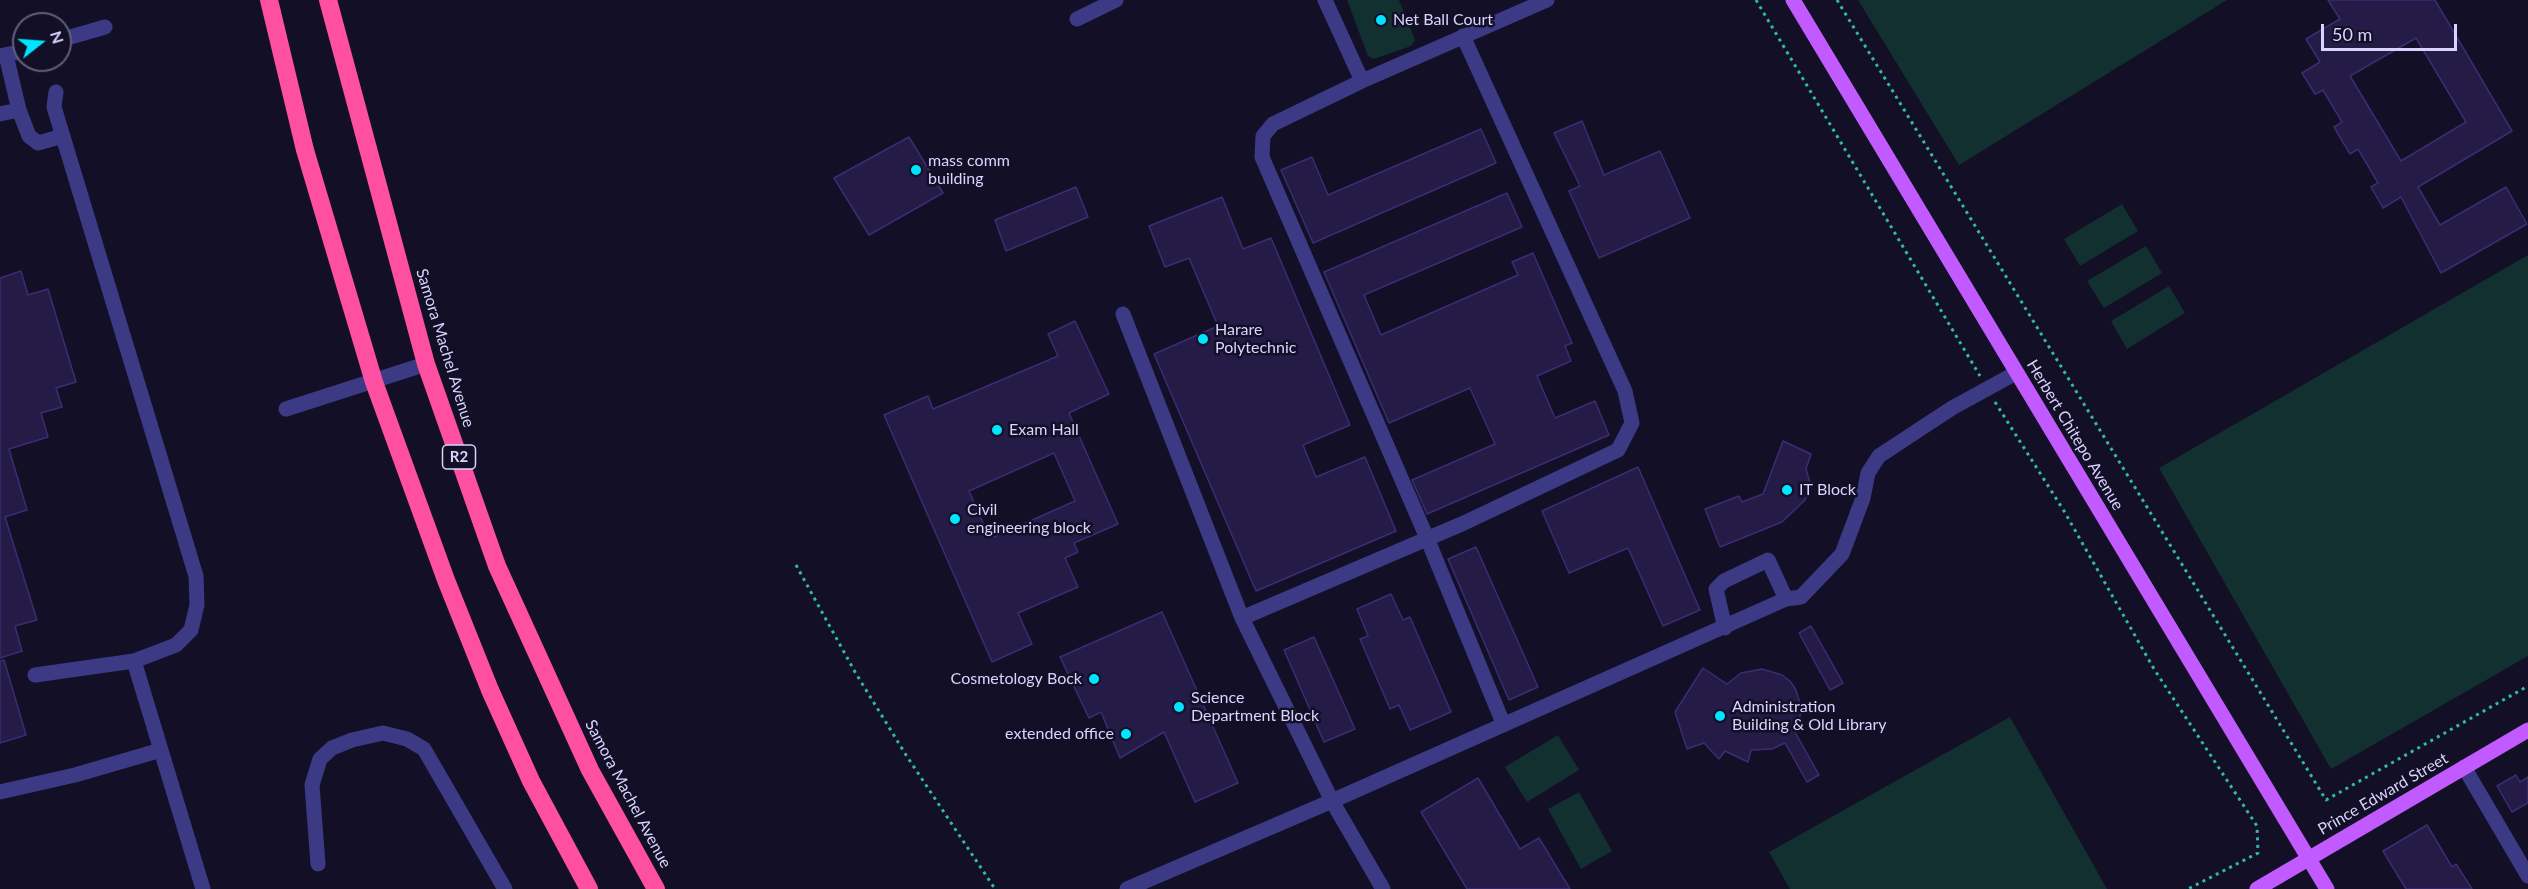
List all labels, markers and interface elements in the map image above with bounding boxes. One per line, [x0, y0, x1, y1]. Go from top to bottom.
place label: Net Ball Court [1393, 10, 1493, 30]
north arrow [12, 12, 72, 72]
scale bar [2324, 12, 2460, 50]
marker: Net Ball Court [1374, 13, 1388, 27]
text: 50 m [2332, 23, 2372, 45]
text: N [47, 28, 69, 46]
place label: mass comm building [928, 151, 1010, 189]
marker: mass comm building [909, 163, 923, 177]
street label: Samora Machel Avenue [412, 266, 478, 430]
place label: Harare Polytechnic [1215, 320, 1296, 358]
marker: Harare Polytechnic [1196, 332, 1210, 346]
street label: Herbert Chitepo Avenue [2022, 356, 2128, 514]
place label: Exam Hall [1009, 420, 1079, 440]
marker: Exam Hall [990, 423, 1004, 437]
road number: R2 [442, 445, 476, 469]
place label: IT Block [1799, 480, 1856, 500]
marker: IT Block [1780, 483, 1794, 497]
place label: Civil engineering block [967, 500, 1091, 538]
marker: Civil engineering block [948, 512, 962, 526]
place label: Cosmetology Bock [951, 669, 1082, 689]
marker: Cosmetology Bock [1087, 672, 1101, 686]
place label: Science Department Block [1191, 688, 1319, 726]
place label: Administration Building & Old Library [1732, 697, 1887, 735]
marker: Science Department Block [1172, 700, 1186, 714]
marker: Administration Building & Old Library [1713, 709, 1727, 723]
street label: Samora Machel Avenue [581, 717, 675, 871]
place label: extended office [1005, 724, 1114, 744]
marker: extended office [1119, 727, 1133, 741]
street label: Prince Edward Street [2315, 749, 2451, 839]

